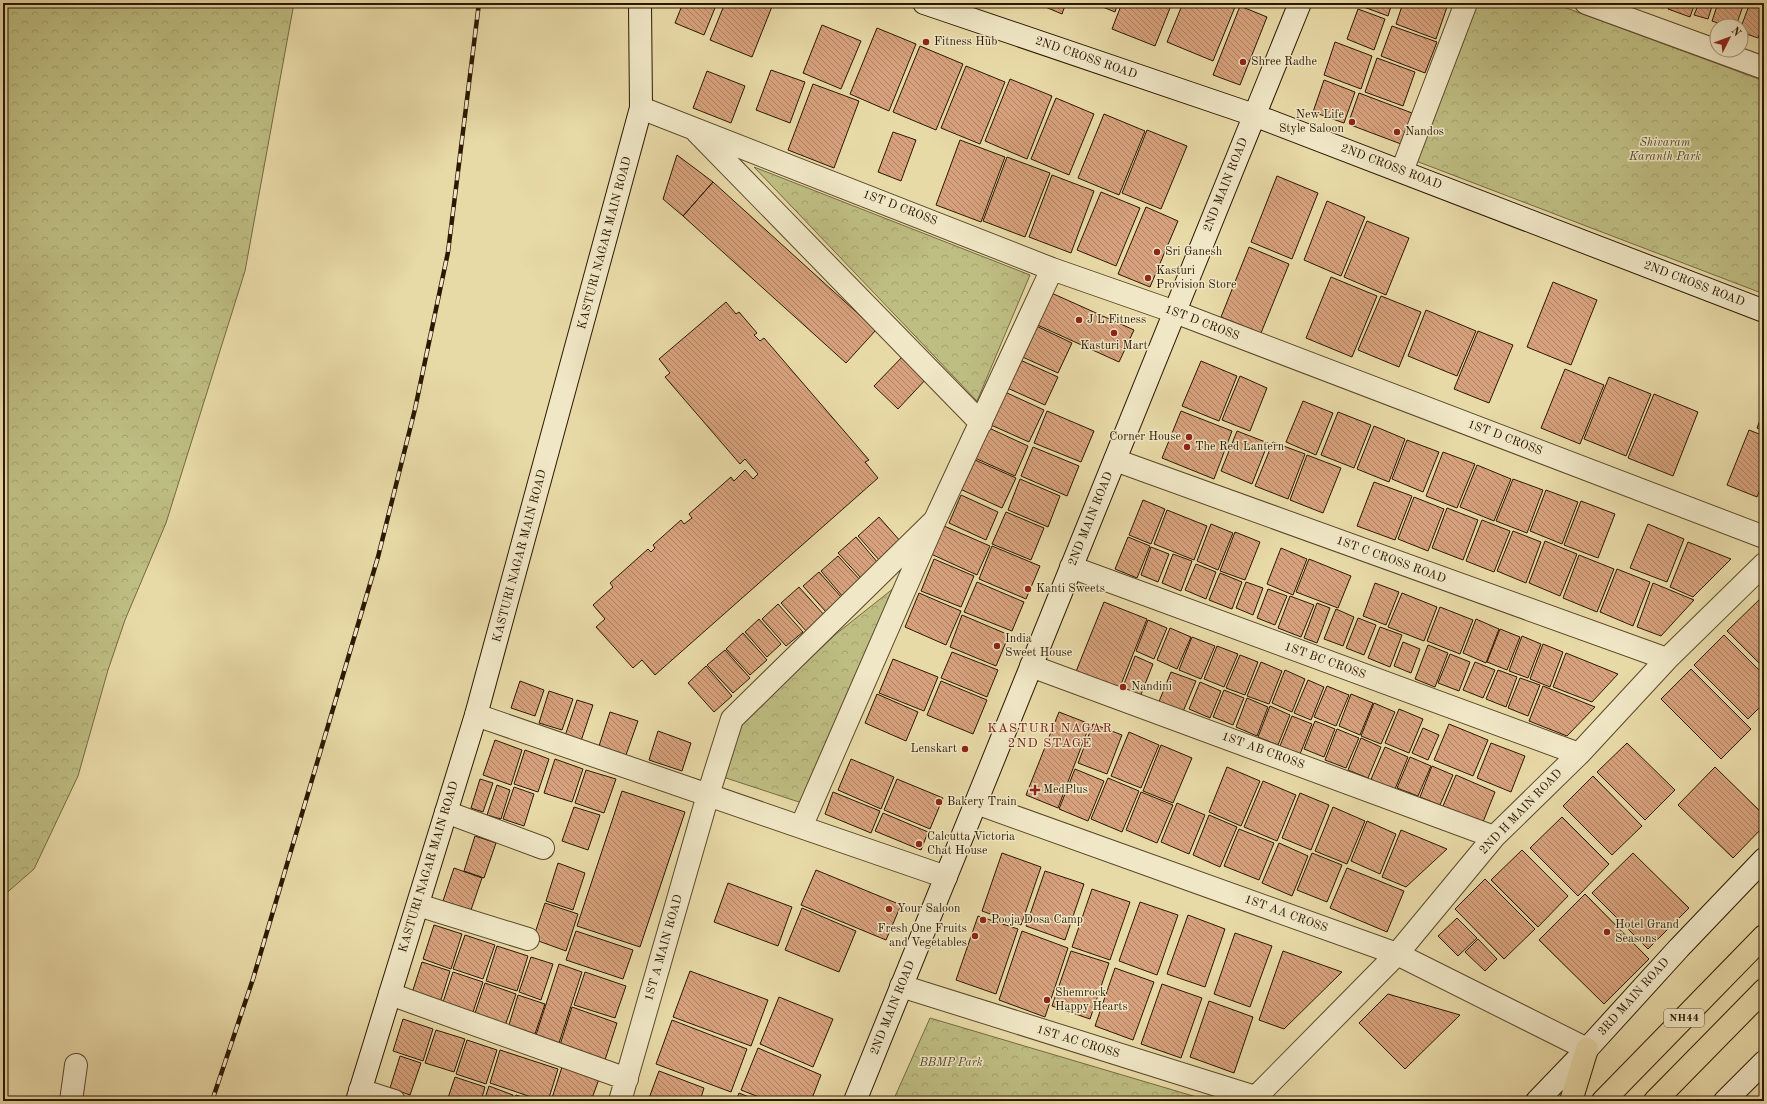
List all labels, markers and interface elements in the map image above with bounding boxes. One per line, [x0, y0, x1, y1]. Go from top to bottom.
north arrow [1709, 18, 1749, 58]
text: N [1728, 26, 1743, 40]
street label: 2ND CROSS ROAD [1033, 35, 1139, 81]
place label: Fitness Hub [934, 36, 997, 48]
marker: Fitness Hub [921, 37, 931, 47]
place label: Shree Radhe [1251, 56, 1318, 68]
marker: Shree Radhe [1238, 57, 1248, 67]
place label: New Life Style Saloon [1279, 109, 1345, 135]
marker: New Life Style Saloon [1347, 117, 1357, 127]
place label: Nandos [1405, 126, 1444, 138]
marker: Nandos [1392, 127, 1402, 137]
street label: 2ND MAIN ROAD [1202, 136, 1250, 234]
park label: Shivaram Karanth Park [1628, 137, 1701, 163]
street label: 2ND CROSS ROAD [1339, 142, 1443, 192]
street label: KASTURI NAGAR MAIN ROAD [576, 155, 634, 331]
street label: 1ST D CROSS [861, 188, 939, 228]
place label: Sri Ganesh [1165, 246, 1223, 258]
marker: Sri Ganesh [1152, 247, 1162, 257]
street label: 2ND CROSS ROAD [1642, 259, 1746, 309]
place label: Kasturi Provision Store [1156, 265, 1237, 291]
marker: Kasturi Provision Store [1143, 273, 1153, 283]
street label: 1ST D CROSS [1163, 303, 1241, 343]
place label: J L Fitness [1087, 314, 1146, 326]
marker: J L Fitness [1074, 315, 1084, 325]
marker: Kasturi Mart [1109, 328, 1119, 338]
place label: Kasturi Mart [1080, 340, 1148, 352]
street label: 1ST D CROSS [1466, 418, 1544, 458]
place label: Corner House [1109, 431, 1181, 443]
marker: Corner House [1184, 432, 1194, 442]
place label: The Red Lantern [1195, 441, 1285, 453]
marker: The Red Lantern [1182, 442, 1192, 452]
street label: KASTURI NAGAR MAIN ROAD [491, 468, 549, 644]
street label: 2ND MAIN ROAD [1067, 470, 1115, 568]
street label: 1ST C CROSS ROAD [1335, 535, 1447, 585]
place label: Kanti Sweets [1036, 583, 1105, 595]
marker: Kanti Sweets [1023, 584, 1033, 594]
place label: India Sweet House [1005, 633, 1073, 659]
marker: India Sweet House [992, 641, 1002, 651]
street label: 1ST BC CROSS [1283, 641, 1367, 681]
place label: Nandini [1131, 681, 1172, 693]
marker: Nandini [1118, 682, 1128, 692]
district label: KASTURI NAGAR 2ND STAGE [987, 722, 1113, 750]
street label: 1ST AB CROSS [1220, 730, 1306, 772]
place label: Lenskart [910, 743, 957, 755]
marker: Lenskart [960, 744, 970, 754]
street label: 2ND H MAIN ROAD [1477, 767, 1565, 857]
street label: KASTURI NAGAR MAIN ROAD [397, 780, 461, 954]
place label: MedPlus [1043, 784, 1088, 796]
marker: MedPlus [1030, 785, 1040, 795]
place label: Bakery Train [947, 796, 1017, 808]
marker: Bakery Train [934, 797, 944, 807]
place label: Calcutta Victoria Chat House [927, 831, 1015, 857]
marker: Calcutta Victoria Chat House [914, 839, 924, 849]
street label: 1ST A MAIN ROAD [643, 893, 685, 1003]
street label: 1ST AA CROSS [1243, 893, 1329, 935]
place label: Your Saloon [897, 903, 961, 915]
marker: Your Saloon [884, 904, 894, 914]
place label: Pooja Dosa Camp [991, 914, 1083, 926]
marker: Pooja Dosa Camp [978, 915, 988, 925]
place label: Hotel Grand Seasons [1615, 919, 1679, 945]
place label: Fresh One Fruits and Vegetables [878, 923, 967, 949]
marker: Hotel Grand Seasons [1602, 927, 1612, 937]
marker: Fresh One Fruits and Vegetables [970, 931, 980, 941]
street label: 3RD MAIN ROAD [1596, 956, 1672, 1038]
street label: 2ND MAIN ROAD [869, 959, 917, 1057]
place label: Shemrock Happy Hearts [1055, 987, 1128, 1013]
marker: Shemrock Happy Hearts [1042, 995, 1052, 1005]
road number: NH44 [1664, 1009, 1704, 1027]
street label: 1ST AC CROSS [1035, 1024, 1121, 1060]
park label: BBMP Park [918, 1057, 983, 1069]

